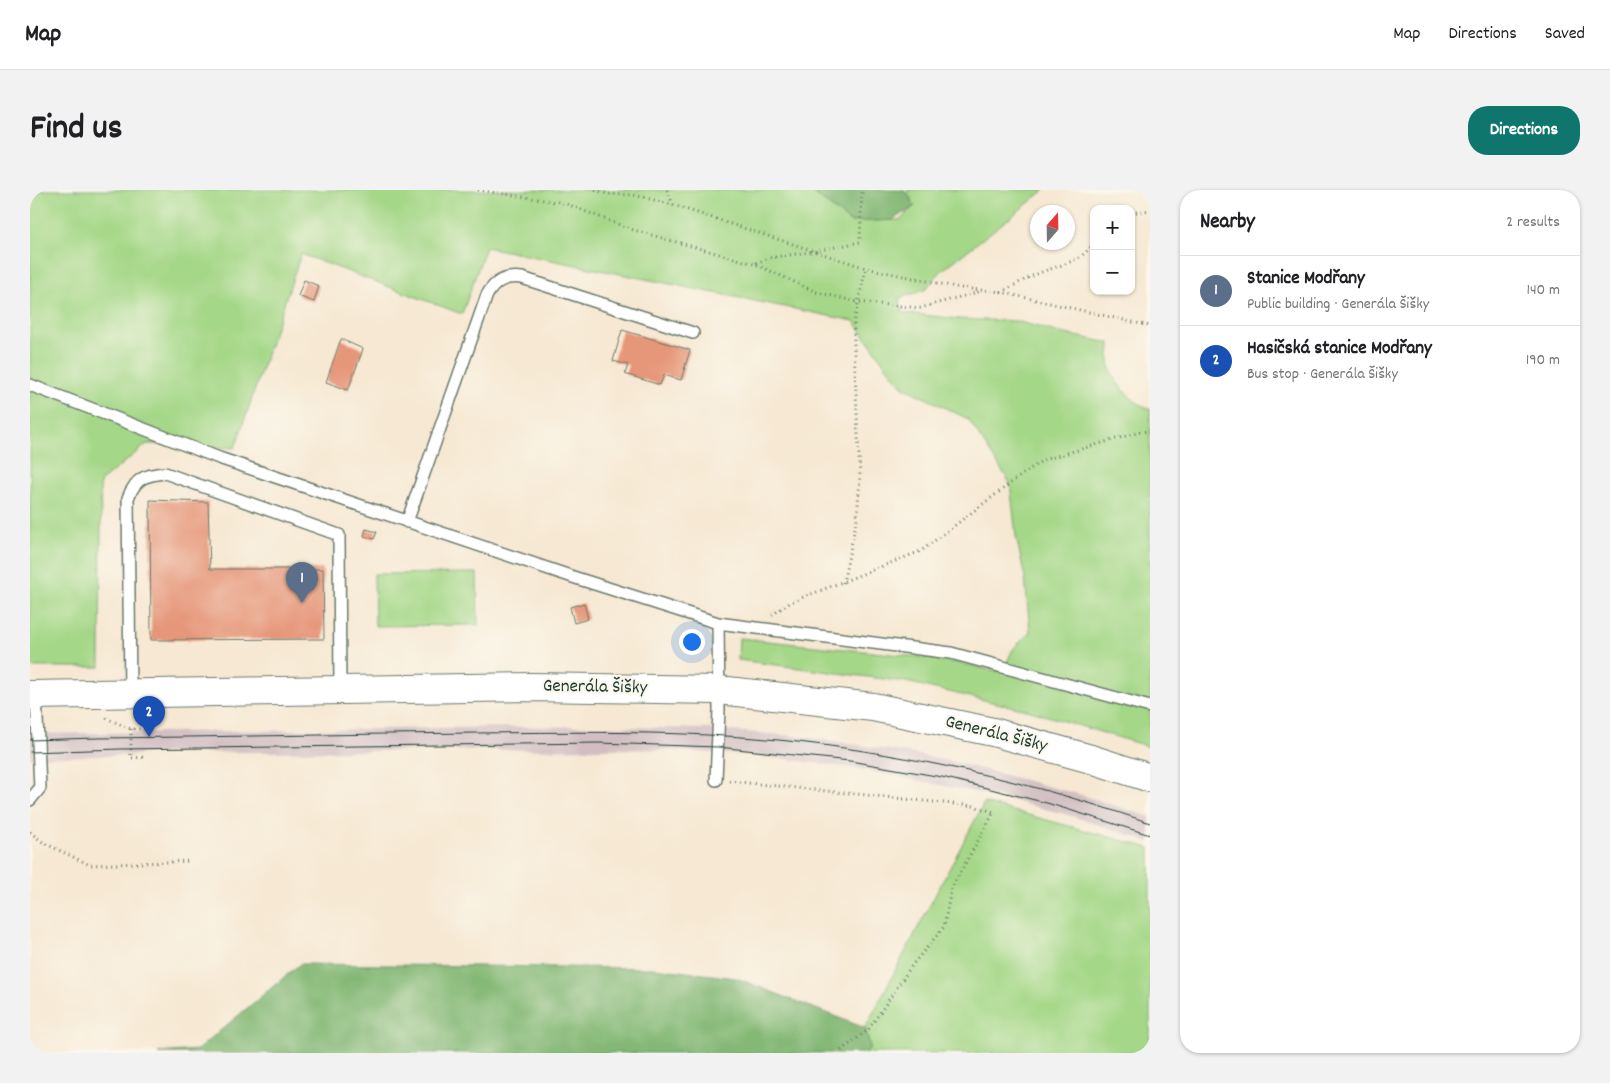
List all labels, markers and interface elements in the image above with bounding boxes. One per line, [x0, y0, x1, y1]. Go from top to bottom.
text: Map [25, 18, 61, 52]
text: Map [1393, 22, 1420, 47]
text: Directions [1448, 22, 1517, 47]
text: Saved [1545, 22, 1585, 47]
text: Find us [30, 105, 122, 155]
button: Directions [1468, 106, 1580, 155]
north arrow [1030, 205, 1075, 250]
map controls [1090, 205, 1135, 295]
button: + [1090, 205, 1135, 250]
text: Nearby [1200, 208, 1255, 238]
text: 2 results [1506, 211, 1560, 234]
button: − [1090, 250, 1135, 295]
text: Stanice Modřany [1247, 266, 1365, 293]
text: 1 [1214, 279, 1218, 302]
text: 140 m [1526, 279, 1560, 302]
text: Public building · Generála Šišky [1247, 293, 1429, 316]
text: Hasičská stanice Modřany [1247, 336, 1432, 363]
text: 2 [1213, 349, 1220, 372]
text: 190 m [1526, 349, 1560, 372]
text: Bus stop · Generála Šišky [1247, 363, 1398, 386]
pin: 1 [286, 562, 318, 603]
your location [679, 629, 705, 655]
street label: Generála Šišky [543, 674, 648, 702]
pin: 2 [133, 696, 165, 737]
street label: Generála Šišky [942, 709, 1050, 761]

